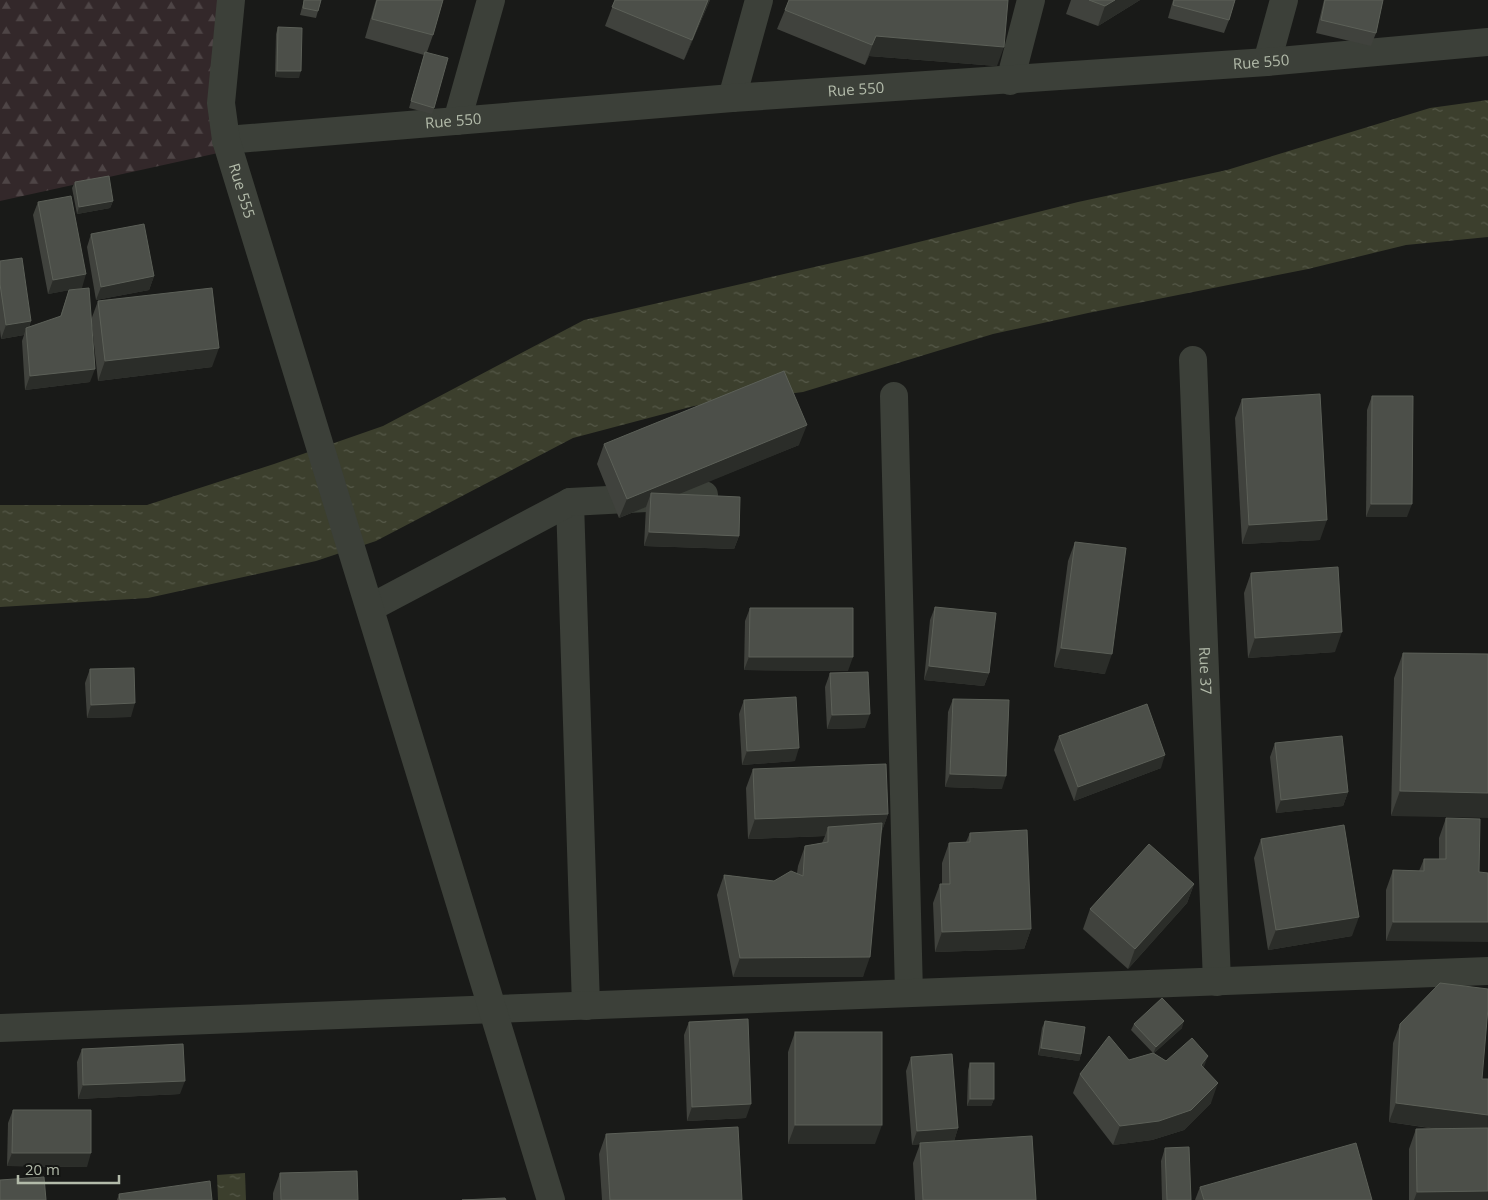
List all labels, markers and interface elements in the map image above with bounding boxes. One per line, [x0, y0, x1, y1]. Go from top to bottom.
street label: Rue 550 [1232, 49, 1290, 73]
street label: Rue 550 [827, 77, 885, 101]
street label: Rue 550 [424, 108, 482, 132]
street label: Rue 555 [225, 161, 260, 221]
street label: Rue 37 [1195, 646, 1217, 695]
scale bar [18, 1152, 119, 1184]
text: 20 m [25, 1159, 60, 1179]

